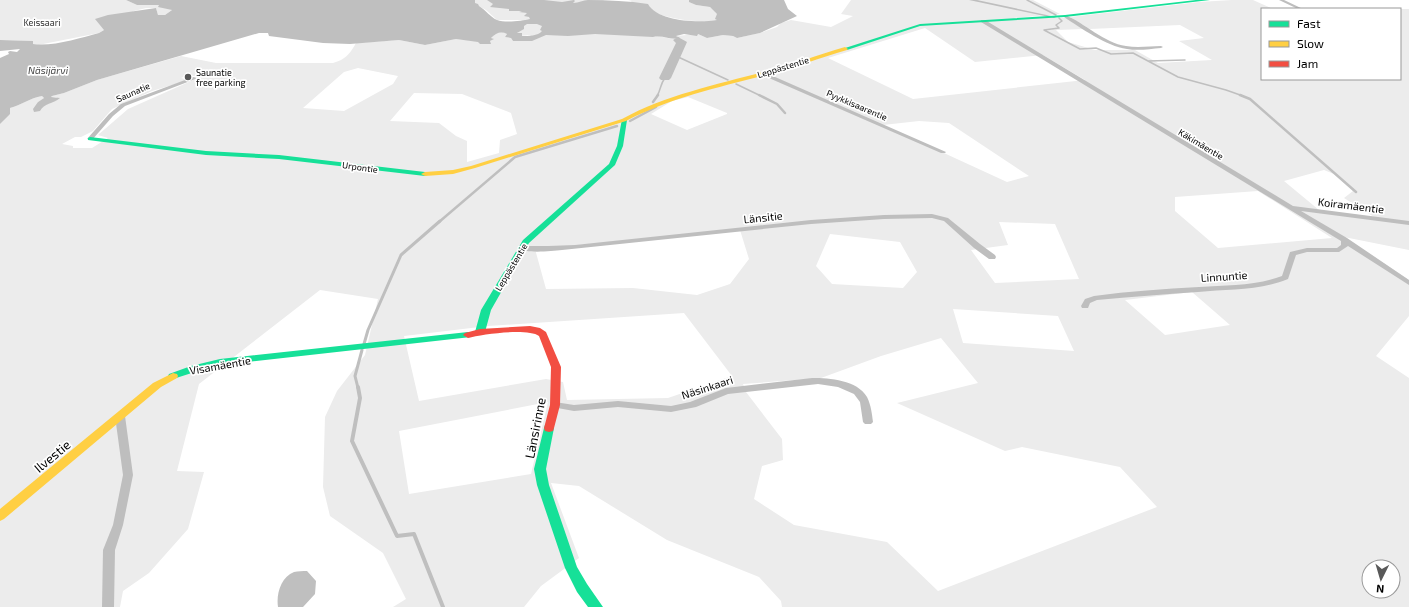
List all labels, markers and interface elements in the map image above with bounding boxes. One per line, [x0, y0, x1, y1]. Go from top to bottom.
legend [1261, 8, 1401, 80]
text: Fast [1297, 16, 1321, 30]
park label: Keissaari [23, 17, 61, 28]
text: Slow [1297, 36, 1324, 50]
street label: Leppästentie [756, 54, 810, 80]
text: Jam [1297, 56, 1318, 70]
water label: Näsijärvi [28, 64, 69, 76]
place label: Saunatie free parking [196, 67, 245, 88]
marker: Saunatie free parking [183, 72, 193, 82]
street label: Saunatie [114, 80, 152, 104]
street label: Pyykkisaarentie [825, 87, 889, 123]
street label: Käkimäentie [1177, 126, 1226, 162]
street label: Urpontie [342, 159, 379, 175]
street label: Koiramäentie [1317, 194, 1385, 216]
street label: Länsitie [743, 208, 783, 226]
street label: Leppästentie [493, 241, 530, 293]
street label: Linnuntie [1200, 268, 1248, 284]
street label: Visamäentie [188, 353, 252, 377]
street label: Näsinkaari [680, 373, 734, 401]
street label: Länsirinne [521, 396, 549, 460]
street label: Ilvestie [31, 436, 73, 476]
north arrow [1361, 559, 1401, 599]
text: N [1376, 583, 1385, 596]

